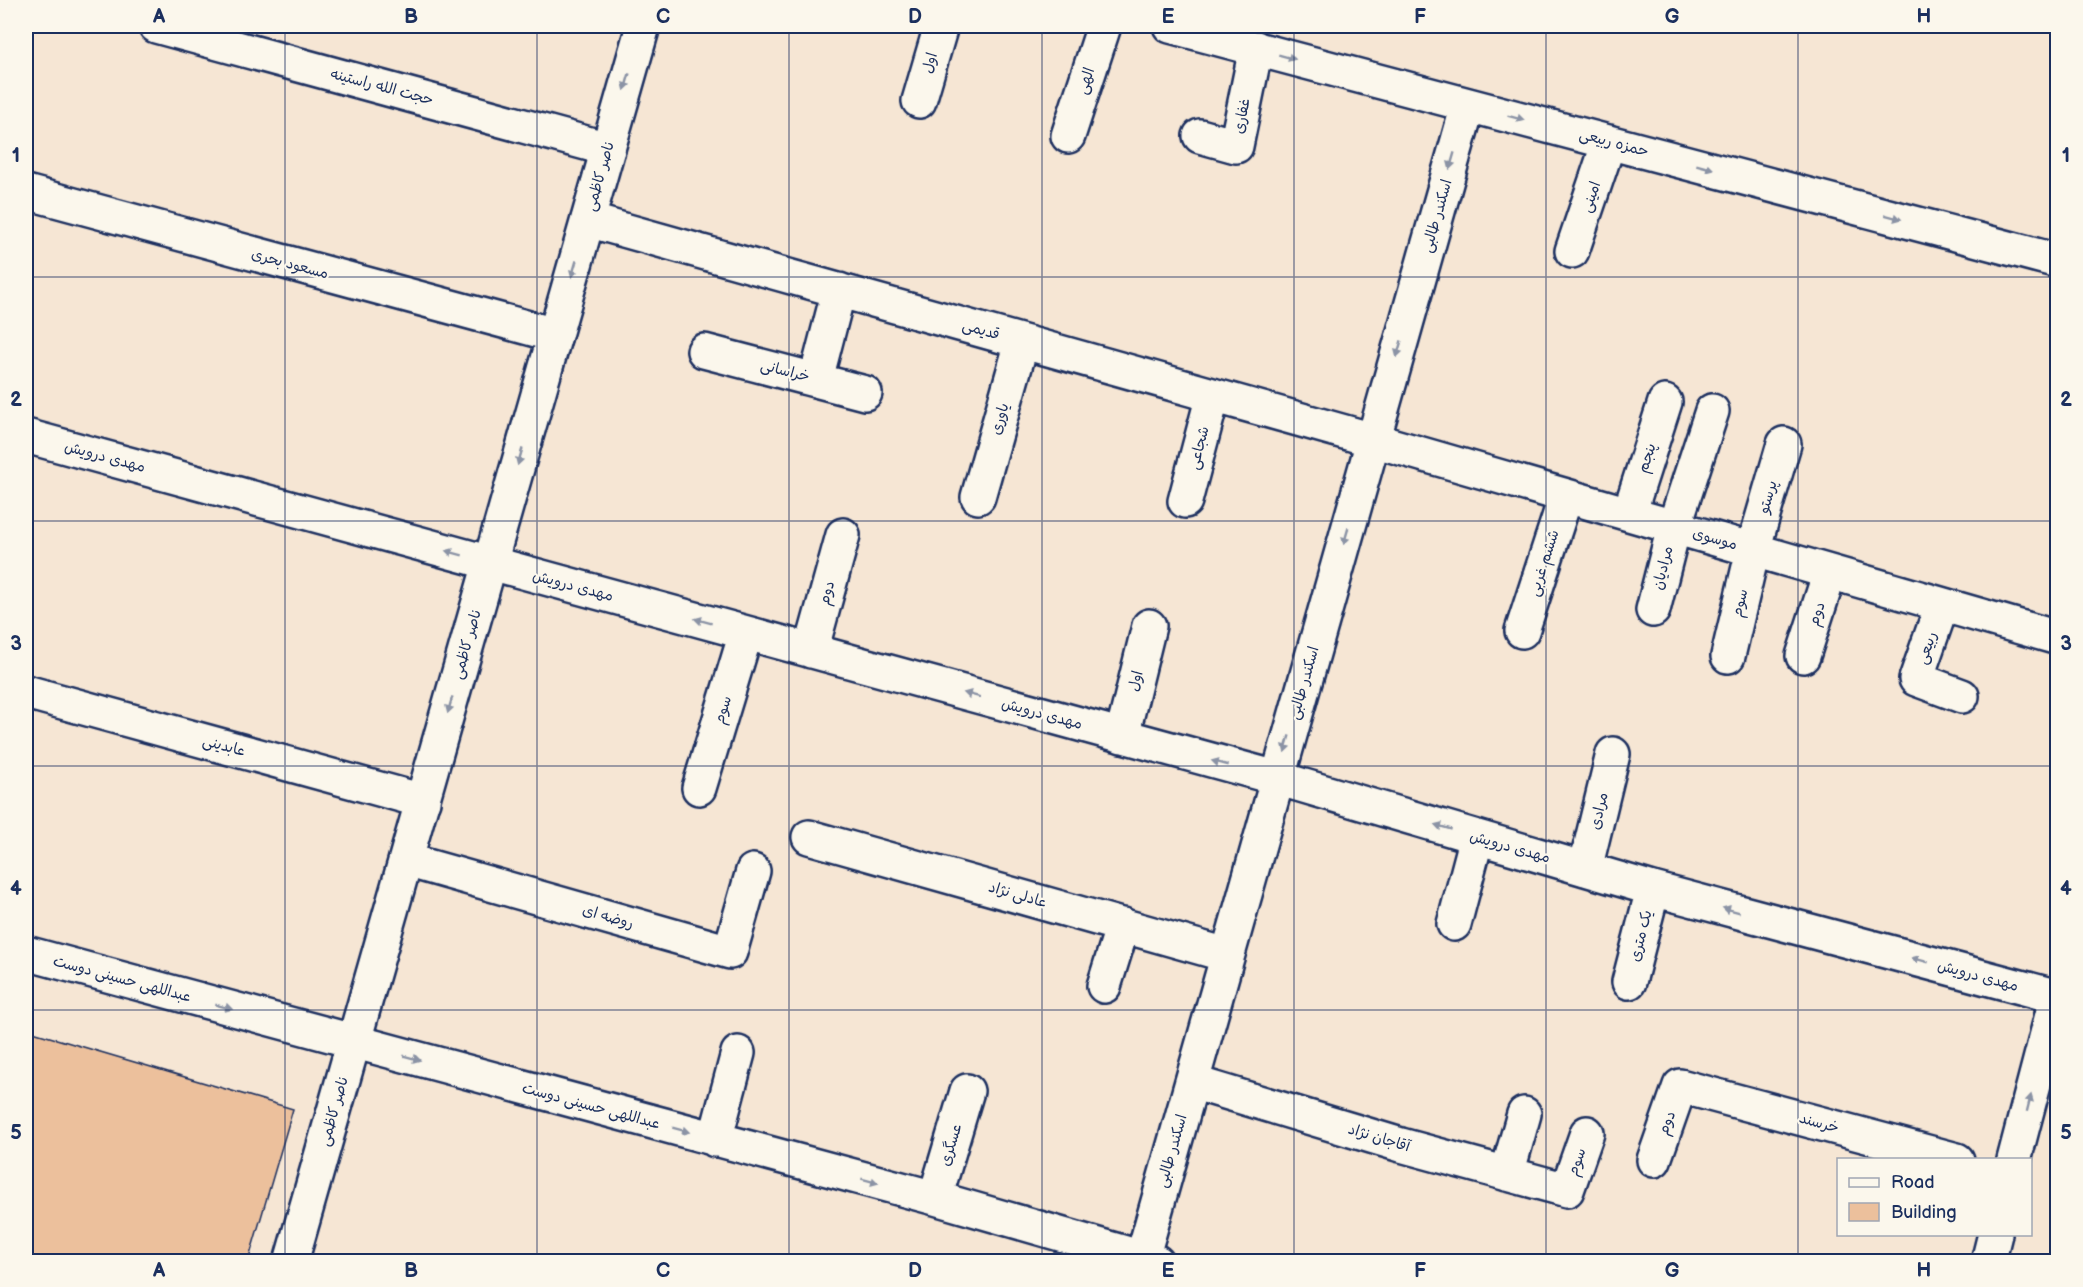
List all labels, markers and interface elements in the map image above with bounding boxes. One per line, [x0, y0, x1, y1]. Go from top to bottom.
text: A [152, 5, 166, 29]
text: B [404, 5, 418, 29]
text: C [656, 5, 670, 29]
text: D [908, 5, 922, 29]
text: E [1162, 5, 1175, 29]
text: F [1414, 5, 1426, 29]
text: G [1665, 5, 1680, 29]
text: H [1917, 5, 1931, 29]
street label: اول [918, 50, 942, 76]
one-way arrow [1278, 52, 1296, 62]
street label: حجت الله راستینه [329, 64, 435, 110]
street label: الهی [1073, 65, 1099, 97]
one-way arrow [622, 73, 631, 91]
street label: غفاری [1229, 97, 1255, 135]
one-way arrow [1507, 113, 1526, 123]
street label: حمزه ربیعی [1577, 125, 1651, 161]
street label: ناصر کاظمی [581, 139, 619, 213]
text: 1 [12, 144, 20, 168]
text: 1 [2062, 144, 2070, 168]
one-way arrow [1447, 152, 1456, 170]
one-way arrow [1696, 163, 1714, 173]
street label: اسکندر طالبی [1417, 177, 1457, 255]
street label: امینی [1577, 179, 1605, 215]
one-way arrow [1884, 213, 1903, 223]
street label: مسعود بحری [249, 245, 331, 283]
one-way arrow [569, 260, 578, 278]
street label: قدیمی [960, 316, 1002, 344]
one-way arrow [1394, 340, 1403, 358]
street label: خراسانی [758, 356, 812, 386]
text: 2 [10, 388, 22, 412]
text: 2 [2060, 388, 2072, 412]
street label: یاوری [986, 401, 1014, 437]
street label: شجاعی [1184, 424, 1214, 472]
street label: مهدی درویش [63, 437, 147, 477]
street label: پنجم [1633, 441, 1663, 476]
one-way arrow [515, 448, 524, 466]
street label: پرستو [1754, 478, 1782, 517]
street label: موسوی [1690, 524, 1740, 554]
one-way arrow [1341, 527, 1350, 545]
street label: ششم غربی [1524, 527, 1566, 599]
street label: مرادیان [1648, 544, 1678, 592]
one-way arrow [445, 547, 463, 557]
street label: مهدی درویش [531, 566, 615, 606]
street label: دوم [815, 579, 841, 608]
street label: سوم [1728, 587, 1754, 619]
street label: دوم [1804, 599, 1832, 629]
street label: ناصر کاظمی [448, 607, 486, 681]
one-way arrow [693, 616, 711, 625]
street label: ربیعی [1913, 629, 1941, 667]
text: 3 [10, 632, 22, 656]
text: 3 [2060, 632, 2072, 656]
street label: اسکندر طالبی [1284, 644, 1324, 722]
street label: اول [1124, 669, 1148, 693]
one-way arrow [962, 689, 981, 699]
street label: سوم [710, 694, 738, 727]
street label: مهدی درویش [1000, 694, 1084, 734]
one-way arrow [445, 696, 454, 714]
street label: عابدینی [200, 731, 248, 761]
one-way arrow [1281, 735, 1291, 753]
one-way arrow [1211, 757, 1230, 767]
street label: مرادی [1585, 790, 1613, 832]
one-way arrow [1434, 822, 1452, 831]
street label: مهدی درویش [1468, 826, 1552, 868]
text: 4 [10, 877, 22, 901]
text: 4 [2060, 877, 2072, 901]
street label: عادلی نژاد [986, 878, 1050, 912]
street label: روضه ای [580, 901, 636, 933]
one-way arrow [1722, 905, 1740, 915]
street label: یک متری [1625, 908, 1657, 964]
street label: عبداللهی حسینی دوست [51, 951, 193, 1007]
one-way arrow [1911, 955, 1929, 964]
street label: مهدی درویش [1936, 956, 2020, 996]
one-way arrow [215, 1003, 233, 1012]
one-way arrow [403, 1054, 421, 1063]
street label: ناصر کاظمی [315, 1074, 353, 1148]
street label: عبداللهی حسینی دوست [520, 1078, 662, 1134]
one-way arrow [2024, 1094, 2034, 1112]
street label: دوم [1654, 1108, 1682, 1138]
street label: خرسند [1797, 1109, 1841, 1137]
street label: اسکندر طالبی [1152, 1112, 1192, 1190]
street label: آقاجان نژاد [1346, 1120, 1414, 1157]
text: 5 [10, 1121, 22, 1145]
street label: عسگری [936, 1121, 966, 1169]
text: 5 [2060, 1121, 2072, 1145]
one-way arrow [672, 1126, 691, 1136]
street label: سوم [1563, 1145, 1593, 1179]
legend [1837, 1158, 2032, 1236]
text: Road [1891, 1172, 1935, 1193]
one-way arrow [861, 1177, 879, 1186]
text: Building [1891, 1202, 1957, 1223]
text: A [152, 1259, 166, 1283]
text: B [404, 1259, 418, 1283]
text: C [656, 1259, 670, 1283]
text: D [908, 1259, 922, 1283]
text: E [1162, 1259, 1175, 1283]
text: F [1414, 1259, 1426, 1283]
text: G [1665, 1259, 1680, 1283]
text: H [1917, 1259, 1931, 1283]

